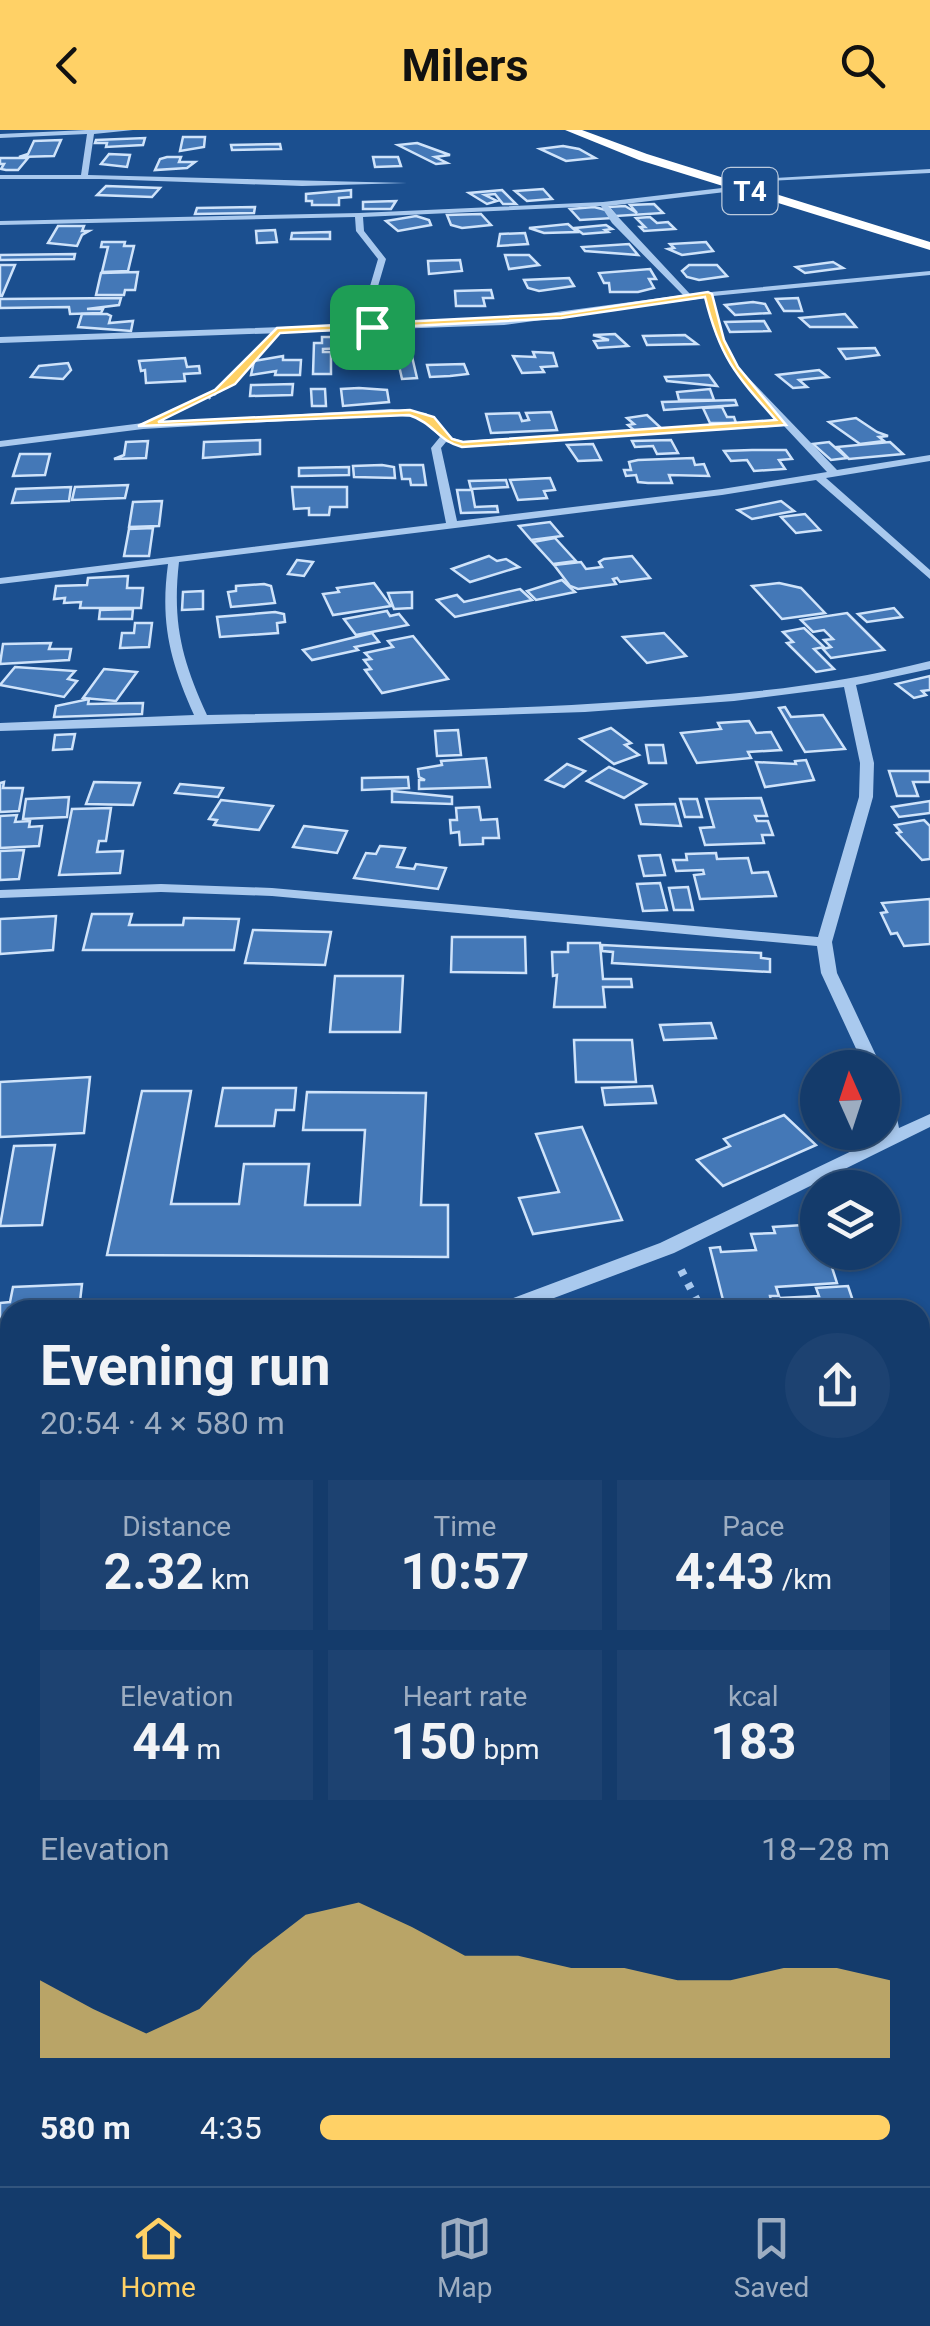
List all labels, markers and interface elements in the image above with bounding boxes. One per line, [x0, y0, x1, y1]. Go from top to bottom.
icon: back [40, 38, 95, 93]
icon: search [835, 38, 890, 93]
text: Milers [401, 39, 529, 92]
road number: T4 [722, 168, 778, 214]
pin [330, 285, 415, 370]
icon: arrive [345, 300, 400, 355]
north arrow [800, 1050, 900, 1150]
map controls [800, 1050, 900, 1270]
button: layers [800, 1170, 900, 1270]
button: share [785, 1333, 890, 1438]
text: Evening run [40, 1334, 331, 1398]
text: 20:54 · 4 × 580 m [40, 1404, 285, 1442]
text: Distance [122, 1510, 231, 1543]
text: Time [434, 1510, 496, 1543]
text: Pace [722, 1510, 784, 1543]
text: 2.32 [104, 1543, 204, 1601]
text: 10:57 [401, 1543, 529, 1601]
text: 4:43 [675, 1543, 775, 1601]
text: km [204, 1563, 250, 1596]
text: /km [775, 1563, 832, 1596]
text: Elevation [120, 1680, 233, 1713]
text: Heart rate [403, 1680, 527, 1713]
text: kcal [728, 1680, 779, 1713]
text: 44 [132, 1713, 190, 1771]
text: 150 [390, 1713, 477, 1771]
text: 183 [710, 1713, 796, 1771]
text: m [190, 1733, 221, 1766]
text: bpm [477, 1733, 540, 1766]
text: Elevation [40, 1830, 170, 1868]
text: 18–28 m [761, 1830, 890, 1868]
text: 580 m [40, 2109, 131, 2147]
text: 4:35 [200, 2109, 262, 2147]
tab: Home [121, 2211, 196, 2304]
tab: Map [437, 2211, 493, 2304]
tab: Saved [734, 2211, 809, 2304]

